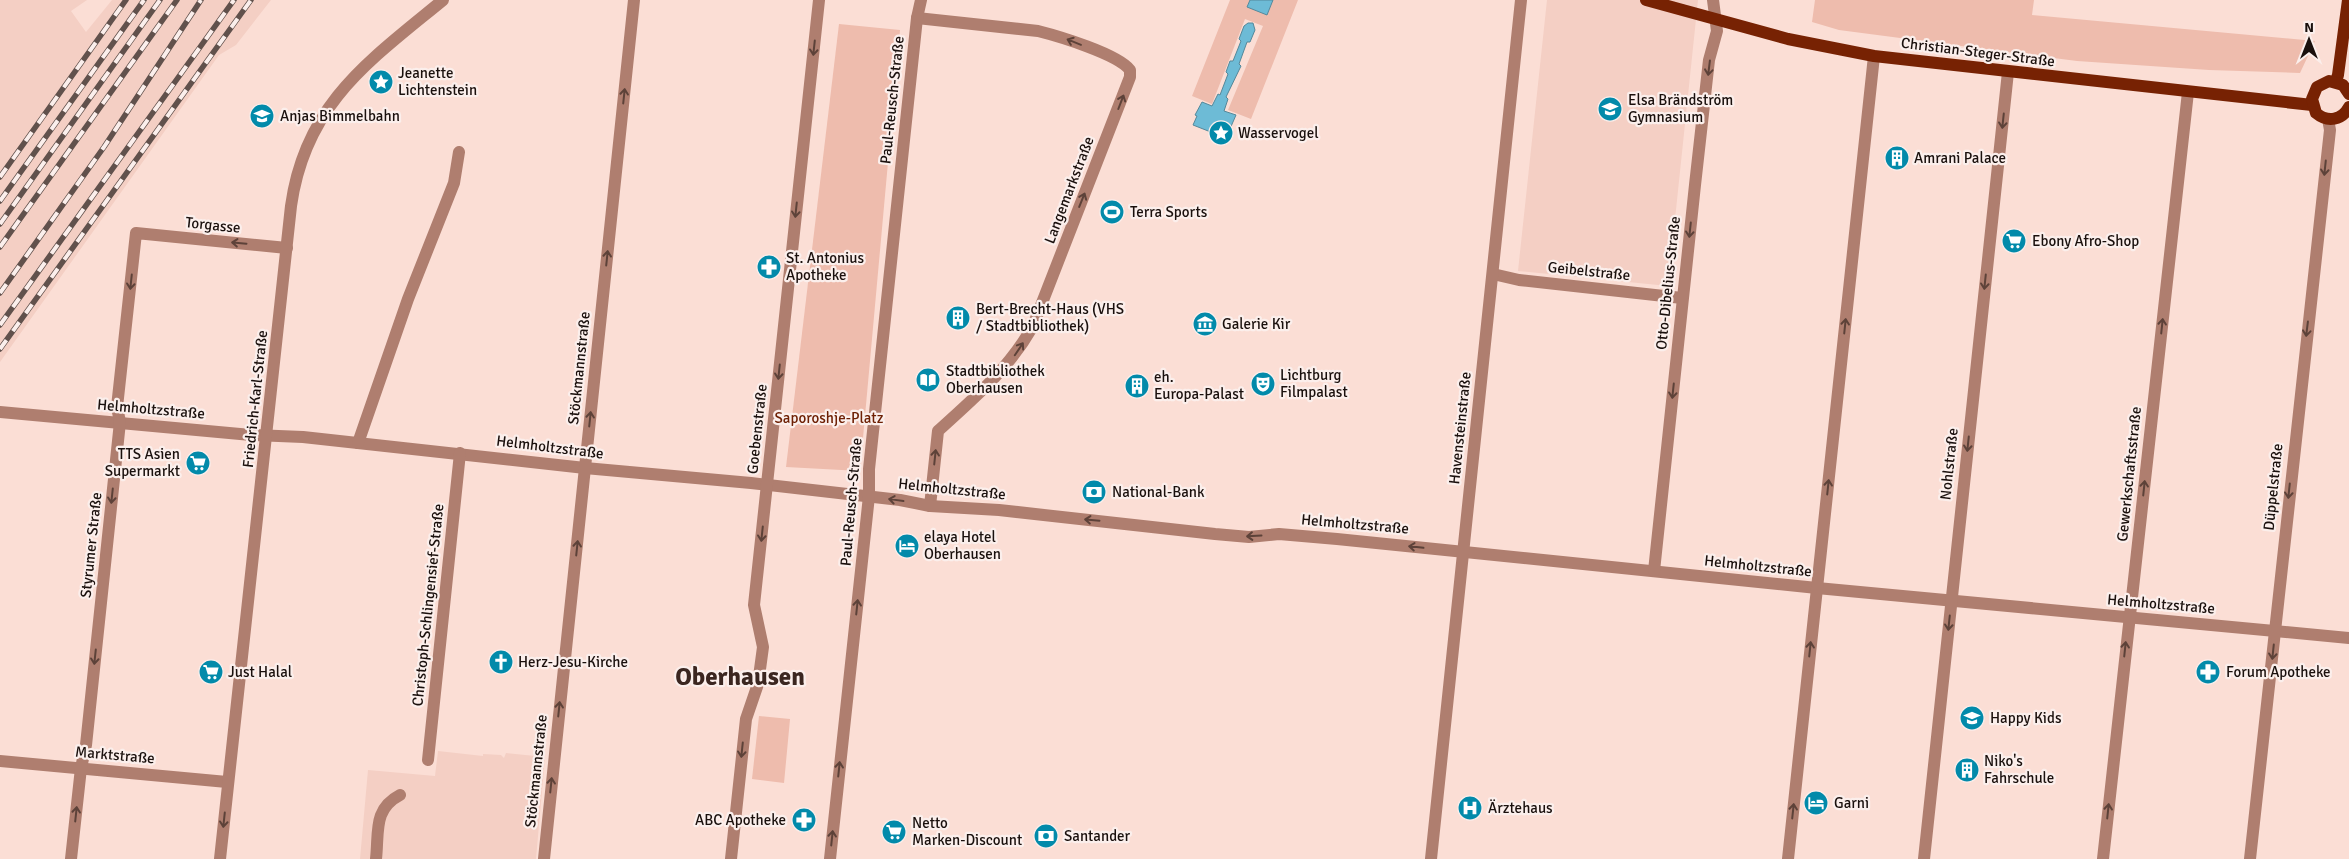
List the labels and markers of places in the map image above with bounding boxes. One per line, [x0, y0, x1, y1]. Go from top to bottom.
place label: Jeanette Lichtenstein [398, 64, 477, 99]
place icon: Jeanette Lichtenstein [368, 69, 394, 95]
place label: Elsa Brändström Gymnasium [1628, 91, 1733, 126]
school or university icon: Elsa Brändström Gymnasium [1597, 96, 1623, 122]
school or university icon: Anjas Bimmelbahn [249, 103, 275, 129]
place label: Anjas Bimmelbahn [280, 107, 400, 125]
place icon: Wasservogel [1208, 120, 1234, 146]
place label: Wasservogel [1238, 124, 1319, 142]
building icon: Amrani Palace [1884, 145, 1910, 171]
place label: Amrani Palace [1914, 149, 2006, 167]
sports icon: Terra Sports [1099, 199, 1125, 225]
place label: Terra Sports [1130, 203, 1208, 221]
supermarket icon: Ebony Afro-Shop [2001, 228, 2027, 254]
place label: Ebony Afro-Shop [2032, 232, 2139, 250]
place label: St. Antonius Apotheke [786, 249, 865, 284]
pharmacy icon: St. Antonius Apotheke [756, 254, 782, 280]
place label: Bert-Brecht-Haus (VHS / Stadtbibliothek) [976, 300, 1124, 335]
building icon: Bert-Brecht-Haus (VHS / Stadtbibliothek) [945, 305, 971, 331]
museum icon: Galerie Kir [1192, 311, 1218, 337]
place label: Galerie Kir [1222, 315, 1291, 333]
place label: Stadtbibliothek Oberhausen [946, 362, 1045, 397]
place label: Lichtburg Filmpalast [1280, 366, 1348, 401]
library icon: Stadtbibliothek Oberhausen [915, 367, 941, 393]
place label: eh. Europa-Palast [1154, 368, 1244, 403]
theatre icon: Lichtburg Filmpalast [1250, 371, 1276, 397]
building icon: eh. Europa-Palast [1124, 373, 1150, 399]
place label: TTS Asien Supermarkt [105, 445, 180, 480]
supermarket icon: TTS Asien Supermarkt [185, 450, 211, 476]
bank icon: National-Bank [1081, 479, 1107, 505]
place label: National-Bank [1112, 483, 1205, 501]
place label: elaya Hotel Oberhausen [924, 528, 1001, 563]
hotel icon: elaya Hotel Oberhausen [894, 533, 920, 559]
church icon: Herz-Jesu-Kirche [488, 649, 514, 675]
place label: Herz-Jesu-Kirche [518, 653, 628, 671]
supermarket icon: Just Halal [198, 659, 224, 685]
pharmacy icon: Forum Apotheke [2195, 659, 2221, 685]
place label: Just Halal [228, 663, 292, 681]
place label: Forum Apotheke [2226, 663, 2331, 681]
school or university icon: Happy Kids [1959, 705, 1985, 731]
place label: Happy Kids [1990, 709, 2062, 727]
place label: Niko's Fahrschule [1984, 752, 2054, 787]
building icon: Niko's Fahrschule [1954, 757, 1980, 783]
hotel icon: Garni [1803, 790, 1829, 816]
place label: Garni [1834, 794, 1869, 812]
hospital icon: Ärztehaus [1457, 795, 1483, 821]
place label: Ärztehaus [1488, 799, 1553, 817]
pharmacy icon: ABC Apotheke [791, 807, 817, 833]
place label: ABC Apotheke [695, 811, 786, 829]
place label: Netto Marken-Discount [912, 814, 1022, 849]
supermarket icon: Netto Marken-Discount [881, 819, 907, 845]
bank icon: Santander [1033, 823, 1059, 849]
place label: Santander [1064, 827, 1131, 845]

